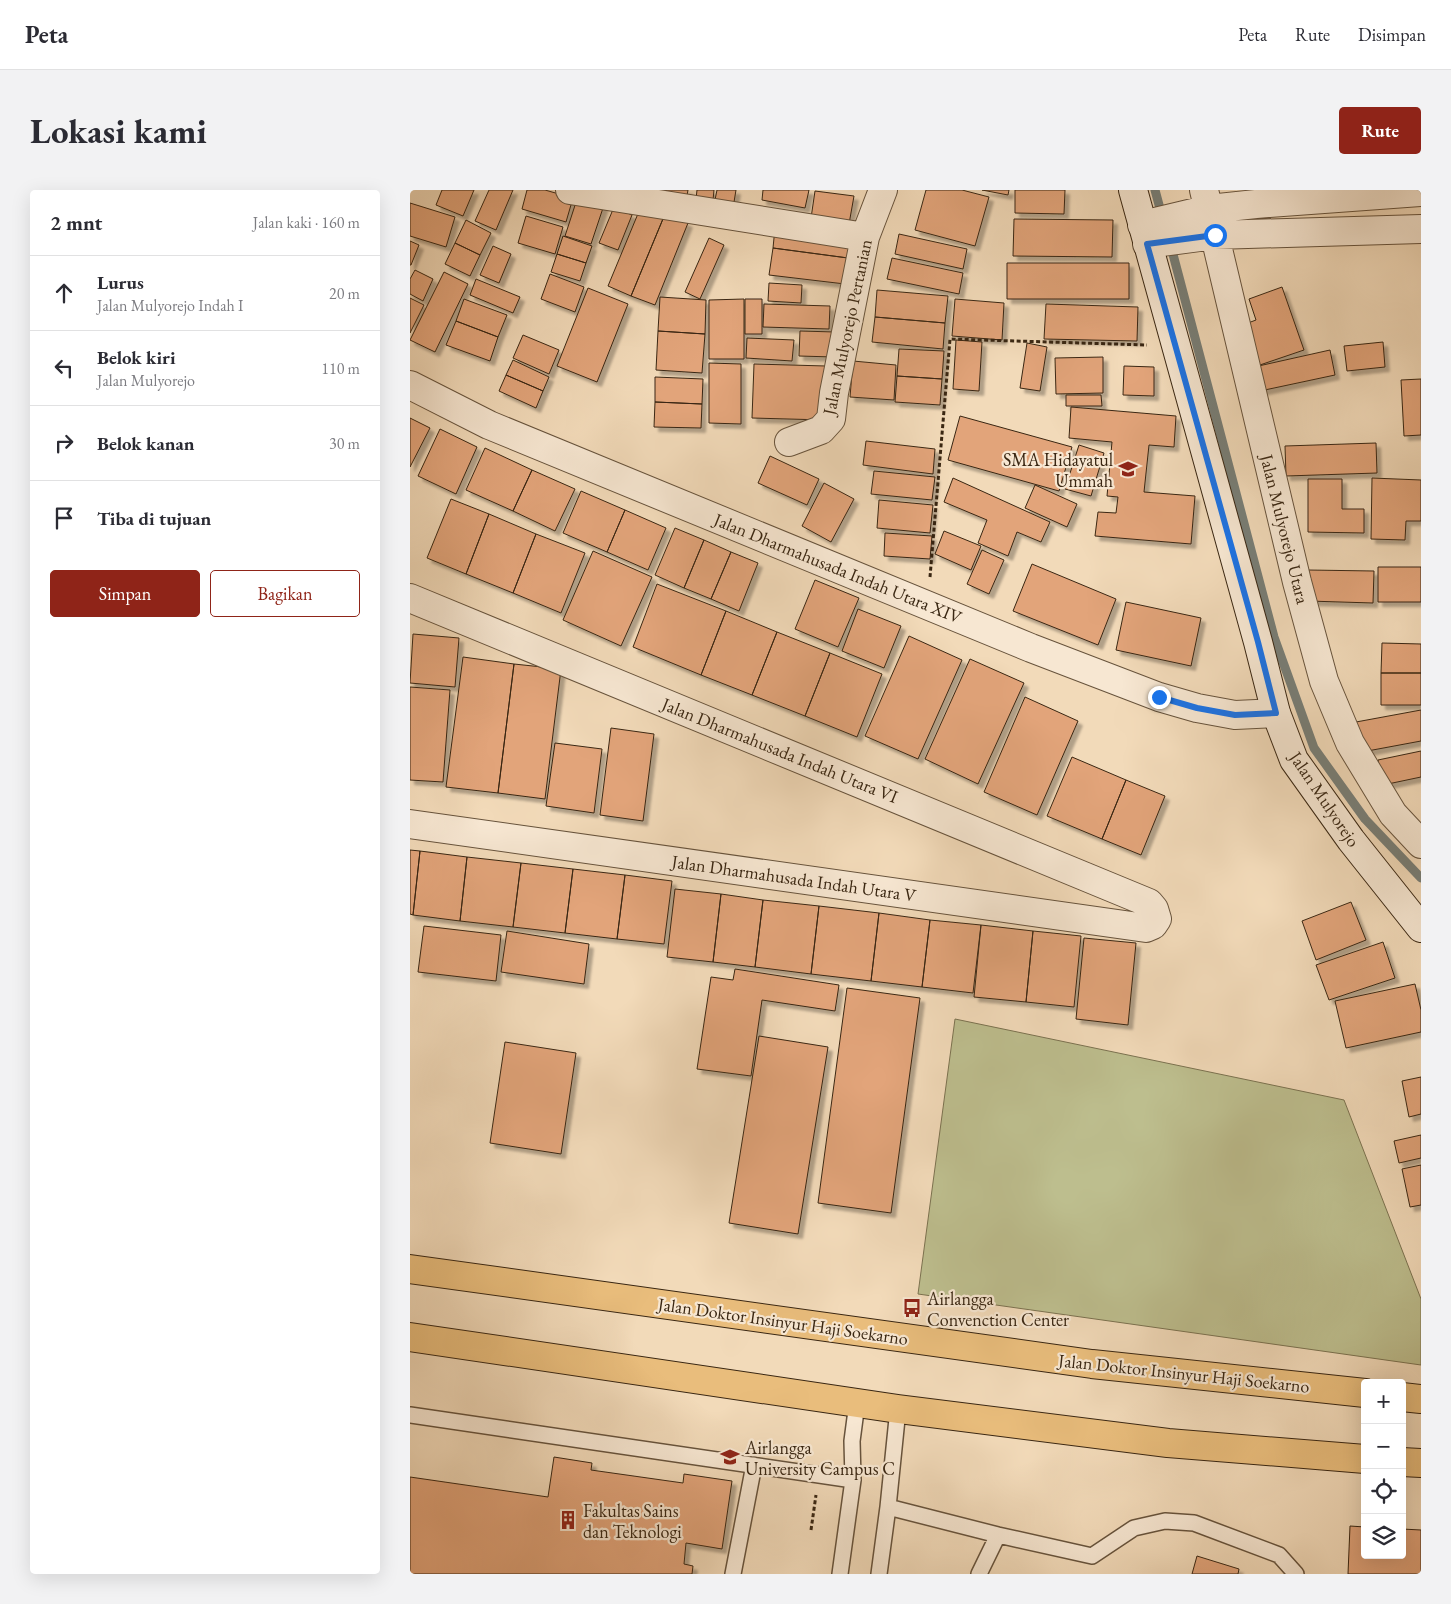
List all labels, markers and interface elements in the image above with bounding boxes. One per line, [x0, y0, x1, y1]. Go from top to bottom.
text: Peta [25, 19, 68, 50]
text: Peta [1238, 23, 1267, 46]
text: Rute [1295, 23, 1330, 46]
text: Disimpan [1358, 23, 1426, 46]
button: Rute [1339, 107, 1421, 154]
text: Lokasi kami [30, 108, 207, 153]
text: 2 mnt [50, 209, 102, 236]
text: Jalan kaki · 160 m [253, 212, 360, 233]
route start [1204, 224, 1227, 247]
street label: Jalan Mulyorejo Pertanian [817, 236, 877, 419]
text: Lurus [97, 270, 144, 295]
icon: ahead [50, 279, 78, 307]
text: 20 m [329, 283, 360, 304]
text: Jalan Mulyorejo Indah I [97, 295, 243, 316]
text: Belok kiri [97, 345, 176, 370]
icon: left [50, 354, 78, 382]
text: 110 m [321, 358, 360, 379]
text: Jalan Mulyorejo [97, 370, 195, 391]
icon: right [50, 429, 78, 457]
text: Belok kanan [97, 431, 195, 456]
text: 30 m [329, 433, 360, 454]
place label: SMA Hidayatul Ummah [1003, 448, 1113, 492]
street label: Jalan Mulyorejo Utara [1255, 450, 1315, 607]
school or university icon: SMA Hidayatul Ummah [1117, 458, 1139, 480]
icon: arrive [50, 504, 78, 532]
text: Tiba di tujuan [97, 506, 211, 531]
street label: Jalan Dharmahusada Indah Utara XIV [709, 507, 966, 629]
button: Simpan [50, 570, 200, 617]
button: Bagikan [210, 570, 360, 617]
route end [1148, 686, 1171, 709]
street label: Jalan Dharmahusada Indah Utara VI [657, 691, 901, 808]
street label: Jalan Mulyorejo [1284, 745, 1365, 851]
street label: Jalan Dharmahusada Indah Utara V [668, 849, 919, 907]
place label: Airlangga Convenction Center [926, 1287, 1069, 1331]
street label: Jalan Doktor Insinyur Haji Soekarno [654, 1292, 910, 1350]
bus stop icon: Airlangga Convenction Center [901, 1297, 923, 1319]
street label: Jalan Doktor Insinyur Haji Soekarno [1055, 1348, 1311, 1398]
map controls [1361, 1379, 1406, 1559]
button: + [1361, 1379, 1406, 1424]
button: − [1361, 1424, 1406, 1469]
place label: Airlangga University Campus C [744, 1436, 895, 1480]
school or university icon: Airlangga University Campus C [719, 1446, 741, 1468]
button: locate [1361, 1469, 1406, 1514]
place label: Fakultas Sains dan Teknologi [583, 1499, 682, 1543]
building icon: Fakultas Sains dan Teknologi [557, 1509, 579, 1531]
button: layers [1361, 1514, 1406, 1559]

